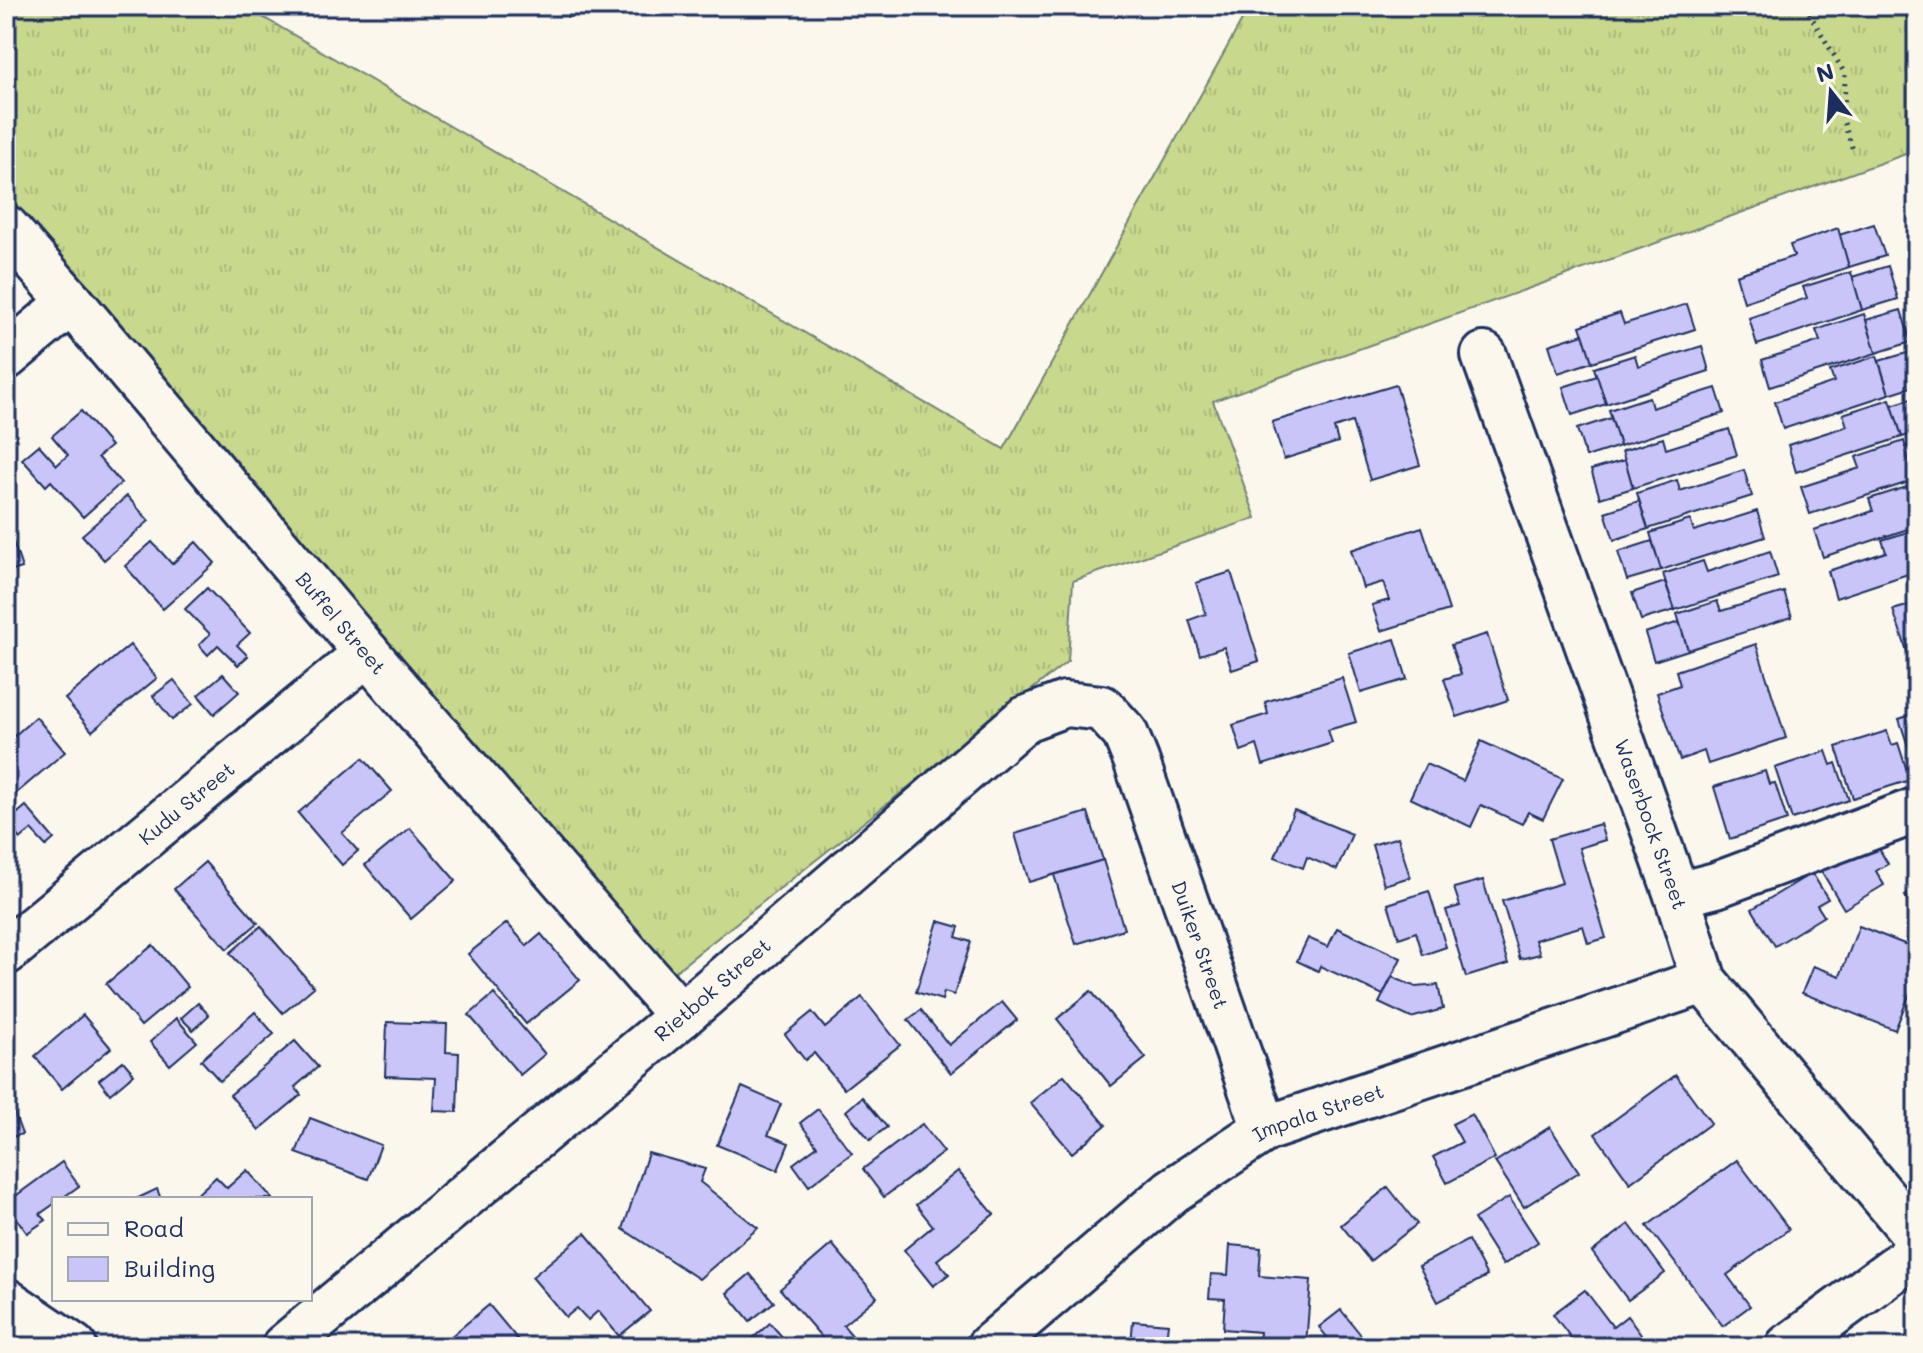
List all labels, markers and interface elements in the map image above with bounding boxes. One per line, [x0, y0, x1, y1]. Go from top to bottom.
north arrow [1791, 52, 1871, 132]
text: N [1813, 56, 1837, 89]
street label: Buffel Street [291, 566, 392, 679]
street label: Waserbock Street [1609, 735, 1694, 912]
street label: Kudu Street [133, 755, 240, 850]
street label: Duiker Street [1166, 877, 1235, 1012]
street label: Rietbok Street [648, 932, 776, 1046]
street label: Impala Street [1247, 1077, 1387, 1147]
legend [52, 1197, 312, 1301]
text: Road [124, 1212, 184, 1243]
text: Building [124, 1252, 215, 1283]

